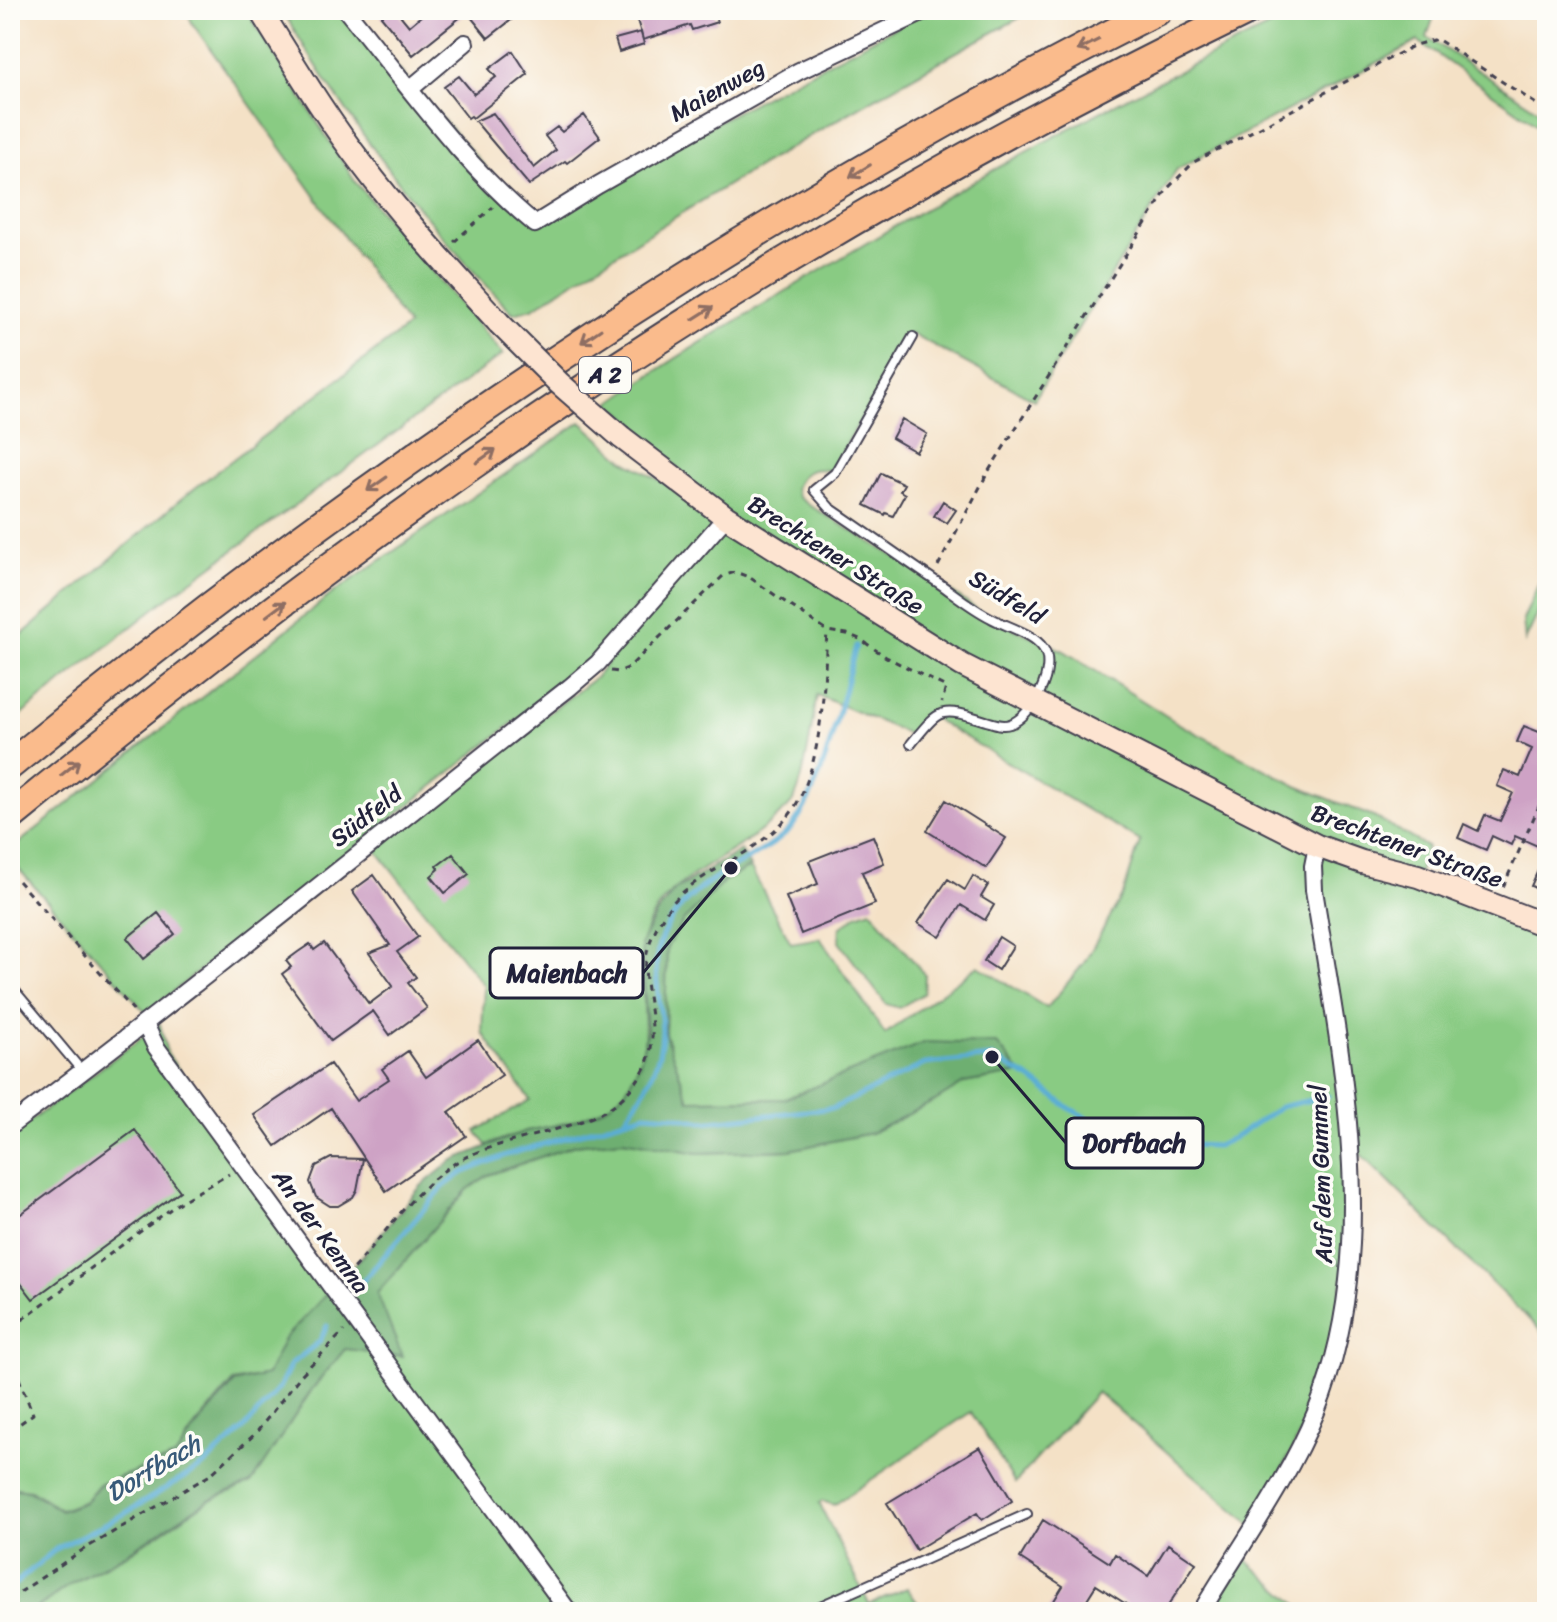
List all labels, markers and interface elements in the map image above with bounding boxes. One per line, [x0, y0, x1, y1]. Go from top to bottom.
one-way arrow [1076, 38, 1100, 53]
street label: Maienweg [661, 46, 773, 134]
one-way arrow [849, 163, 872, 179]
one-way arrow [691, 304, 714, 320]
one-way arrow [580, 328, 603, 344]
road number: A 2 [579, 357, 631, 393]
one-way arrow [475, 448, 497, 464]
one-way arrow [367, 475, 388, 492]
street label: Brechtener Straße [739, 484, 933, 626]
street label: Südfeld [961, 558, 1055, 638]
one-way arrow [265, 600, 286, 617]
one-way arrow [60, 759, 81, 777]
street label: Südfeld [320, 773, 413, 858]
street label: Brechtener Straße [1305, 792, 1509, 900]
callout: Maienbach [490, 948, 643, 998]
text: Maienbach [505, 950, 628, 996]
street label: Auf dem Gummel [1297, 1083, 1345, 1265]
callout: Dorfbach [1066, 1118, 1203, 1168]
text: Dorfbach [1082, 1120, 1186, 1166]
street label: An der Kemna [260, 1159, 381, 1303]
water label: Dorfbach [96, 1420, 212, 1515]

